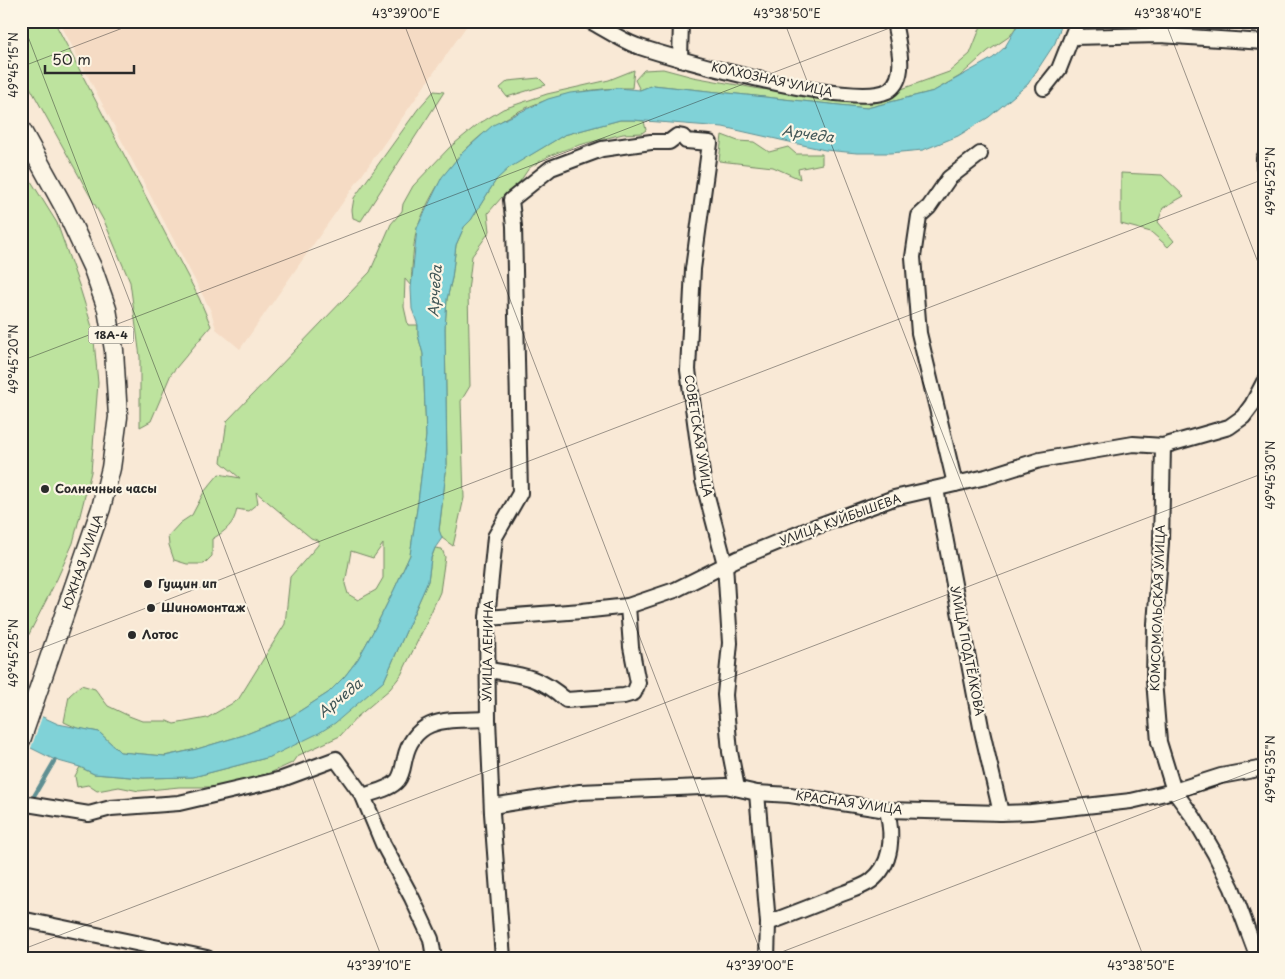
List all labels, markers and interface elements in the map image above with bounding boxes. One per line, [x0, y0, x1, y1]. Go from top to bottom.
text: 43°39'00"E [372, 4, 440, 22]
text: 43°38'50"E [753, 4, 821, 22]
text: 43°38'40"E [1134, 4, 1202, 22]
text: 49°45'15"N [4, 32, 22, 98]
scale bar [45, 42, 134, 74]
text: 50 m [52, 47, 91, 70]
street label: КОЛХОЗНАЯ УЛИЦА [710, 57, 835, 101]
water label: Арчеда [781, 119, 837, 148]
text: 49°45'25"N [1261, 147, 1279, 215]
water label: Арчеда [422, 263, 447, 318]
text: 49°45'20"N [4, 324, 22, 394]
road number: 18А-4 [88, 326, 134, 344]
street label: СОВЕТСКАЯ УЛИЦА [680, 373, 718, 498]
text: 49°45'30"N [1261, 440, 1279, 510]
place label: Солнечные часы [55, 479, 157, 497]
marker: Солнечные часы [39, 483, 51, 495]
street label: УЛИЦА КУЙБЫШЕВА [776, 489, 903, 549]
street label: ЮЖНАЯ УЛИЦА [57, 511, 107, 612]
street label: КОМСОМОЛЬСКАЯ УЛИЦА [1145, 524, 1169, 691]
place label: Гущин ип [158, 574, 217, 592]
marker: Гущин ип [142, 578, 154, 590]
street label: УЛИЦА ПОДТЁЛКОВА [947, 584, 989, 718]
place label: Шиномонтаж [161, 598, 246, 616]
street label: УЛИЦА ЛЕНИНА [477, 600, 497, 702]
marker: Шиномонтаж [145, 602, 157, 614]
text: 49°45'25"N [4, 619, 22, 687]
place label: Лотос [142, 625, 179, 643]
marker: Лотос [126, 629, 138, 641]
water label: Арчеда [313, 672, 367, 722]
text: 49°45'35"N [1261, 735, 1279, 803]
street label: КРАСНАЯ УЛИЦА [794, 786, 904, 818]
text: 43°39'10"E [347, 956, 411, 974]
text: 43°39'00"E [726, 956, 794, 974]
text: 43°38'50"E [1107, 956, 1175, 974]

